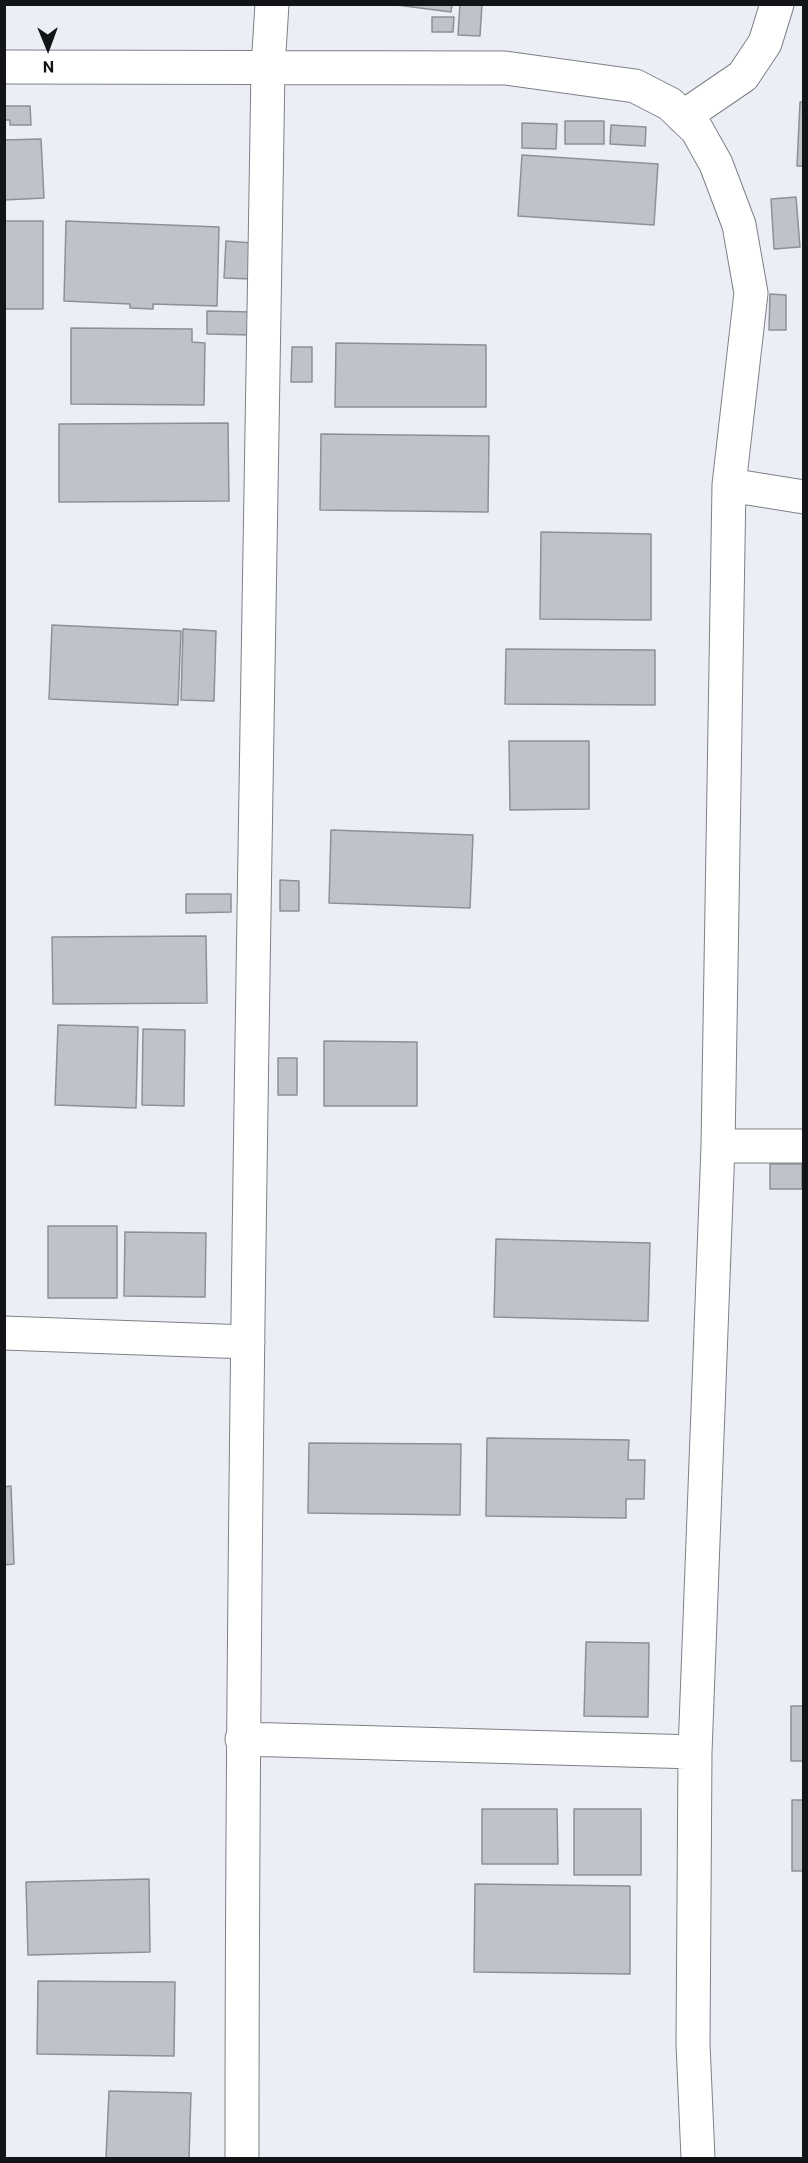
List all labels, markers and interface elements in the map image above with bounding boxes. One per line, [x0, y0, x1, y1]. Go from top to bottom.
north arrow [18, 18, 78, 78]
text: N [43, 57, 54, 76]

